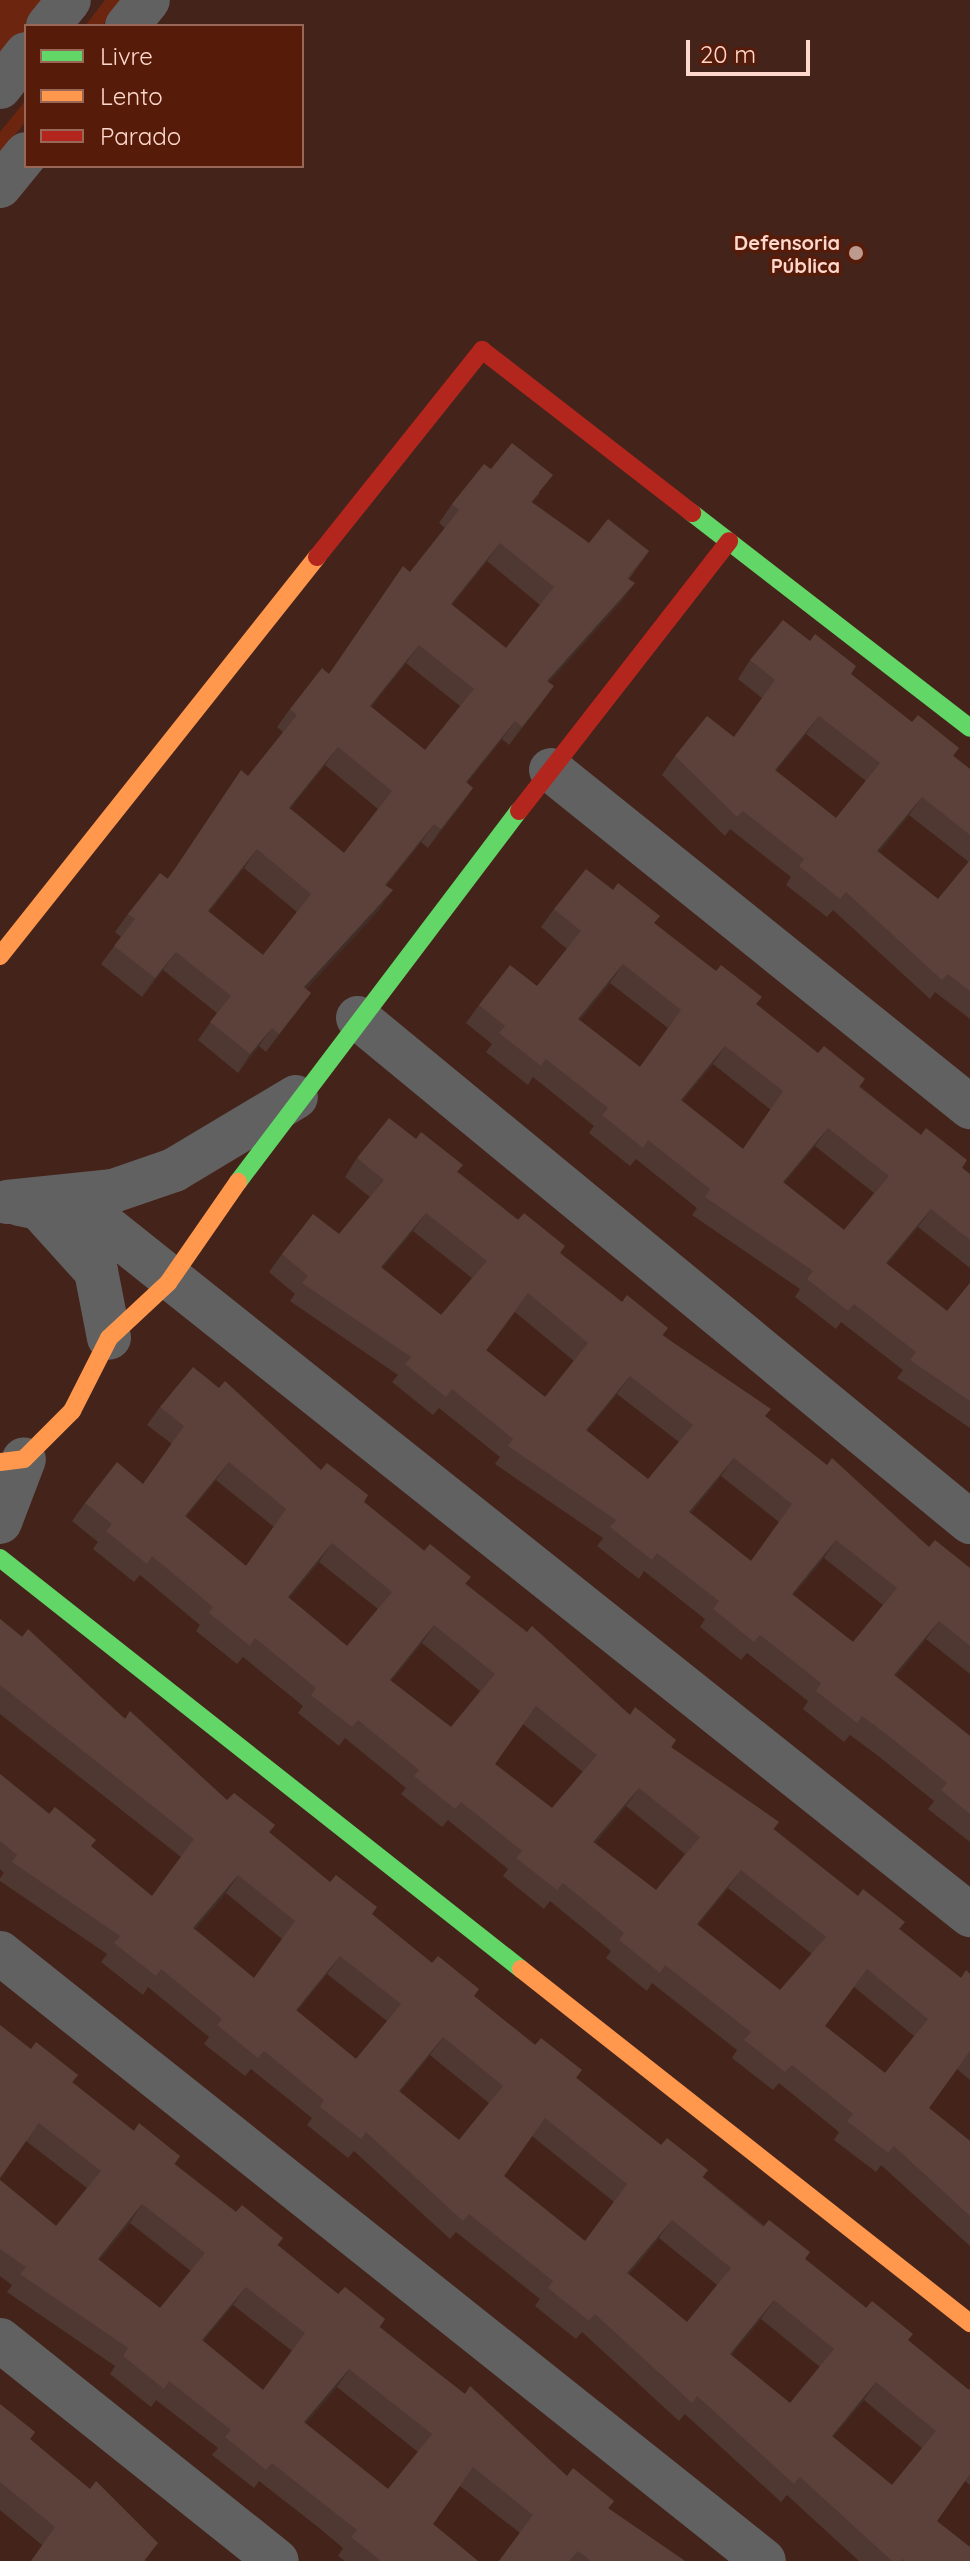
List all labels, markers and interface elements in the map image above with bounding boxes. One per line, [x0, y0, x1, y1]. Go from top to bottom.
legend [24, 24, 304, 168]
scale bar [690, 24, 814, 74]
text: 20 m [700, 39, 756, 69]
text: Livre [100, 41, 153, 71]
text: Lento [100, 81, 163, 111]
text: Parado [100, 121, 181, 151]
place label: Defensoria Pública [734, 230, 840, 277]
marker: Defensoria Pública [847, 244, 865, 262]

